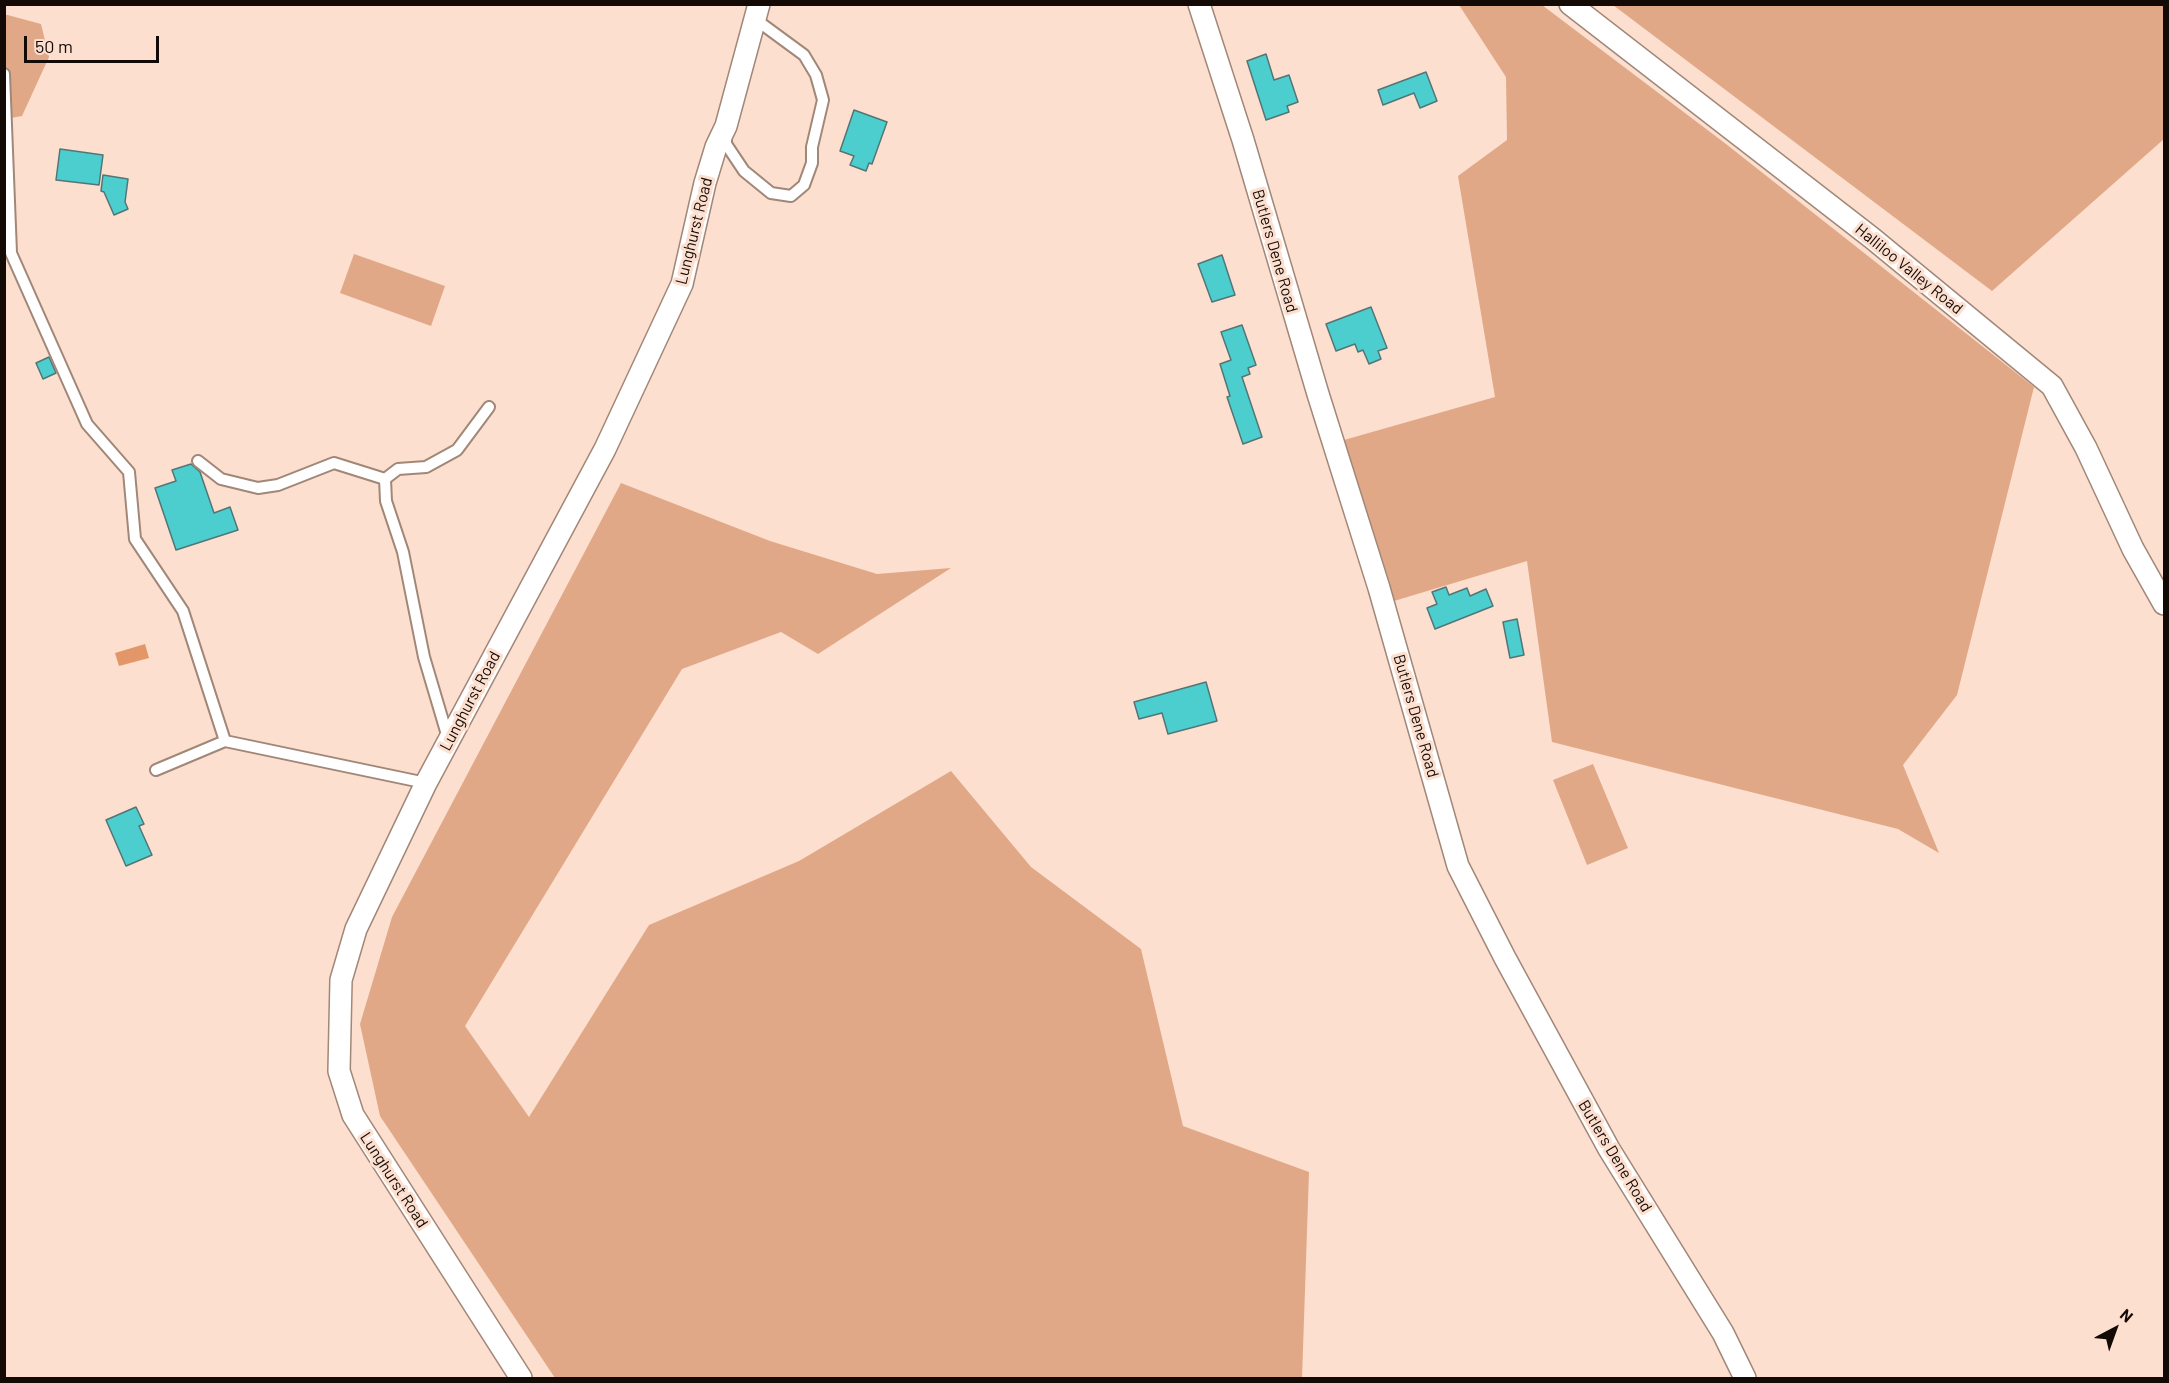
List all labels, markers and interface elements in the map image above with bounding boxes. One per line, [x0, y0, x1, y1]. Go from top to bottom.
scale bar [27, 24, 162, 62]
text: 50 m [35, 35, 73, 57]
street label: Lunghurst Road [671, 175, 717, 287]
street label: Butlers Dene Road [1248, 187, 1302, 315]
street label: Halliloo Valley Road [1851, 220, 1967, 318]
street label: Lunghurst Road [436, 648, 504, 754]
street label: Butlers Dene Road [1389, 652, 1443, 780]
street label: Butlers Dene Road [1574, 1097, 1656, 1215]
street label: Lunghurst Road [356, 1129, 432, 1231]
north arrow [2085, 1299, 2145, 1359]
text: N [2117, 1304, 2137, 1326]

